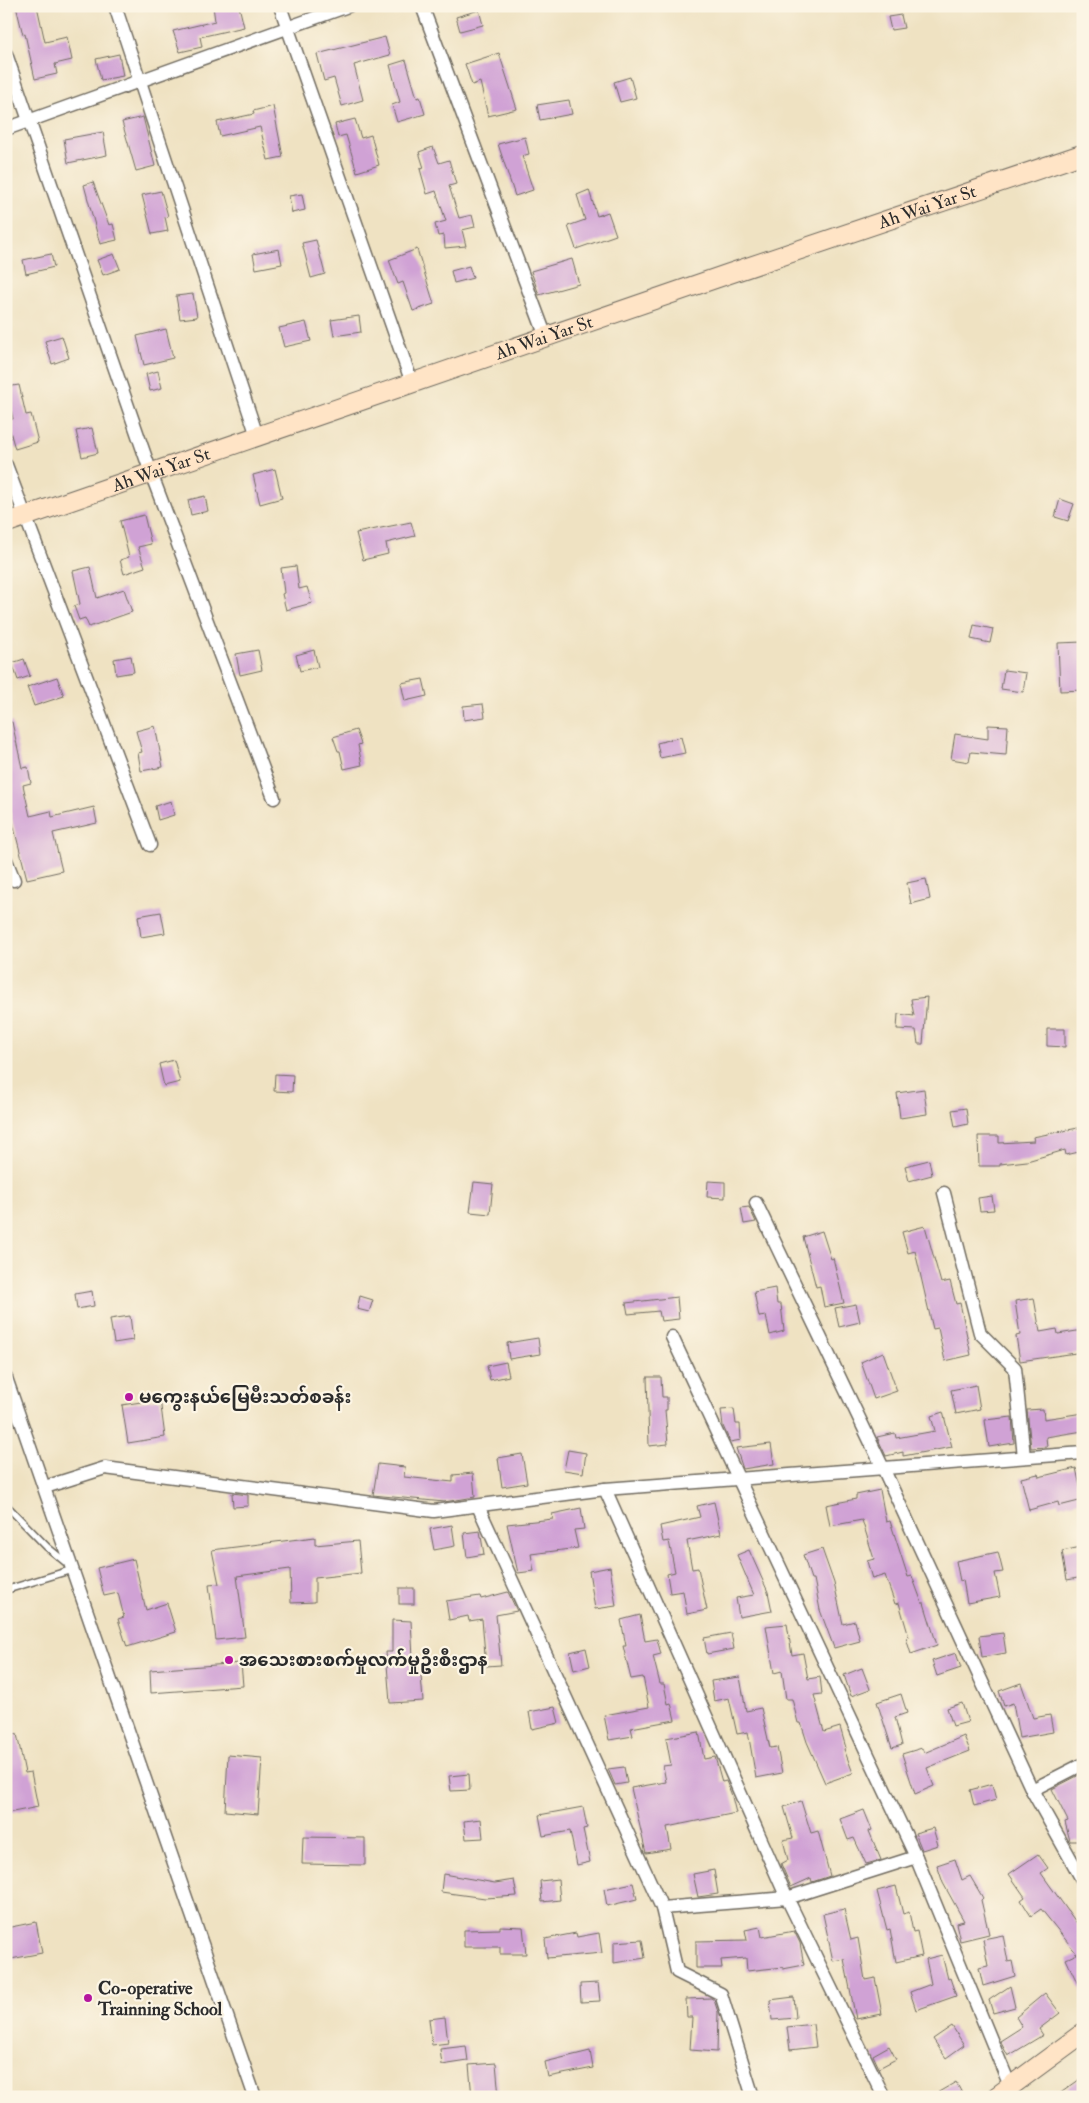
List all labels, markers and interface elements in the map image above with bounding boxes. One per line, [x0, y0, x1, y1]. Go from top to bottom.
street label: Ah Wai Yar St [874, 180, 979, 235]
street label: Ah Wai Yar St [491, 310, 596, 366]
street label: Ah Wai Yar St [108, 442, 213, 498]
place label: မကွေးနယ်မြေမီးသတ်စခန်း [139, 1385, 351, 1411]
marker: မကွေးနယ်မြေမီးသတ်စခန်း [123, 1391, 135, 1403]
place label: အသေးစားစက်မှုလက်မှုဦးစီးဌာန [239, 1648, 488, 1674]
marker: အသေးစားစက်မှုလက်မှုဦးစီးဌာန [223, 1654, 235, 1666]
place label: Co-operative Trainning School [97, 1977, 223, 2021]
marker: Co-operative Trainning School [82, 1992, 94, 2004]

